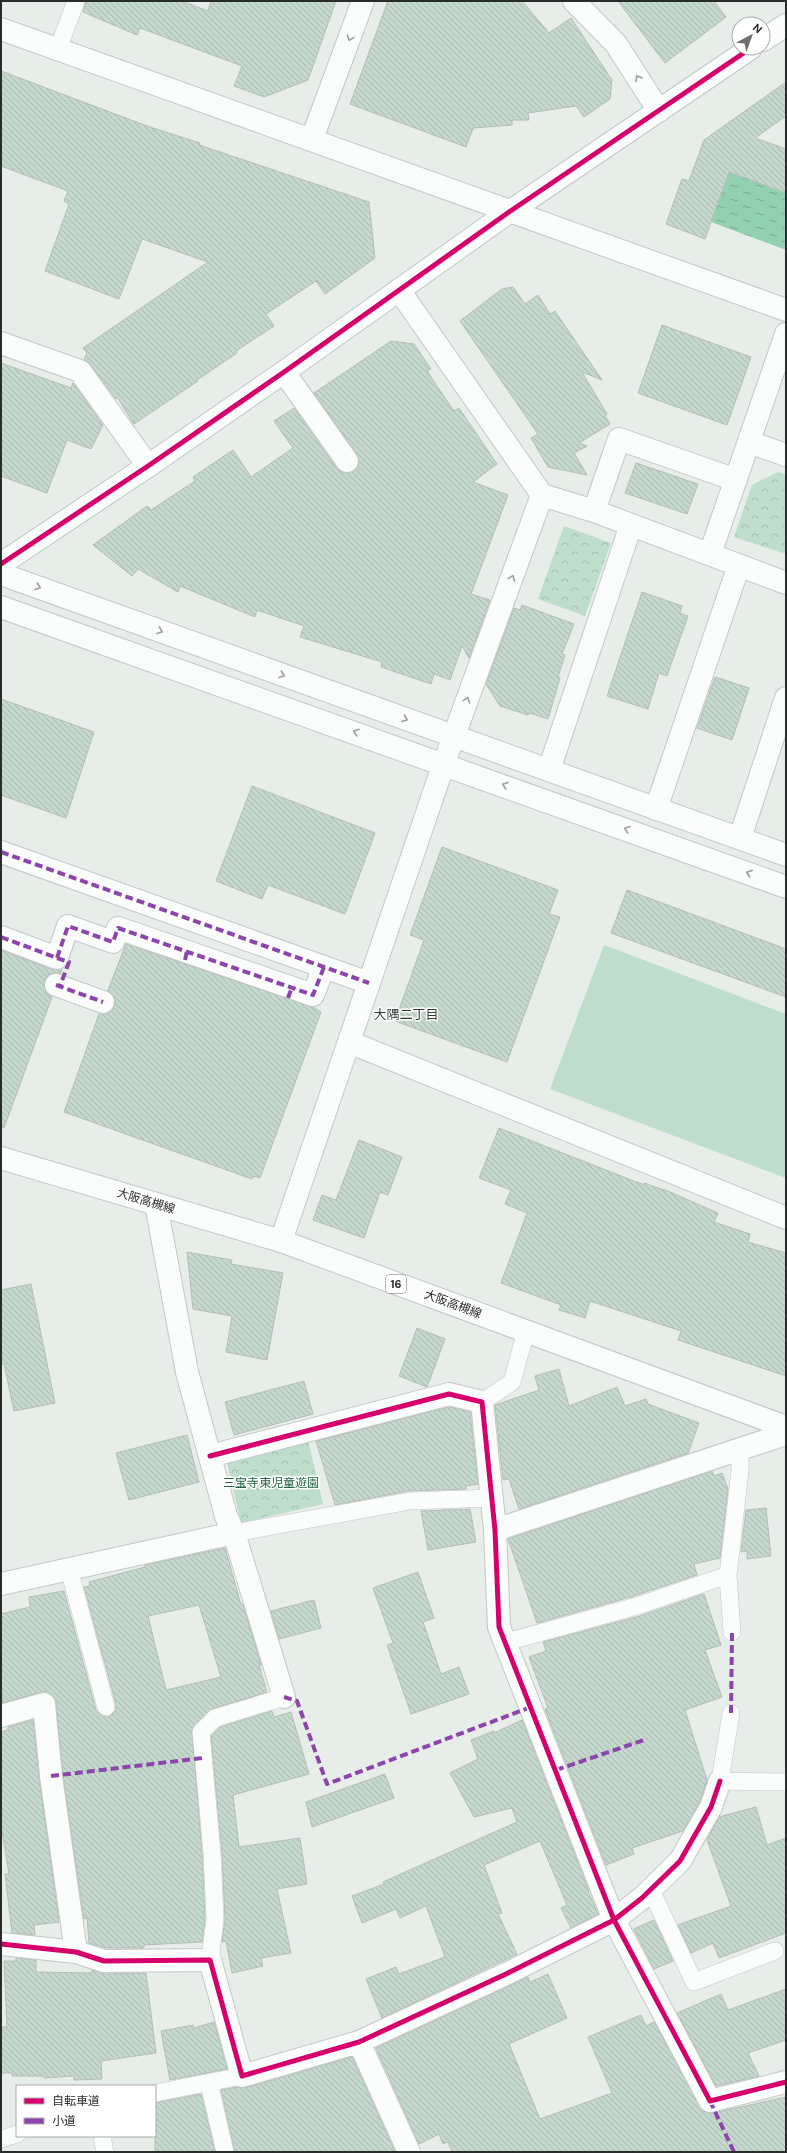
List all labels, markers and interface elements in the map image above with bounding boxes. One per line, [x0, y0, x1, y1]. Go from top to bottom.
north arrow [731, 16, 771, 56]
text: N [750, 21, 765, 36]
one-way arrow [346, 34, 354, 41]
one-way arrow [635, 75, 642, 82]
one-way arrow [507, 574, 516, 581]
one-way arrow [34, 583, 41, 591]
one-way arrow [156, 627, 163, 635]
one-way arrow [279, 670, 286, 679]
one-way arrow [463, 696, 471, 703]
one-way arrow [401, 714, 408, 723]
one-way arrow [352, 728, 359, 737]
one-way arrow [501, 781, 508, 790]
one-way arrow [624, 826, 631, 834]
one-way arrow [746, 870, 753, 878]
district label: 大隅二丁目 [373, 1006, 439, 1023]
street label: 大阪高槻線 [115, 1185, 177, 1217]
road number: 16 [386, 1275, 406, 1293]
street label: 大阪高槻線 [422, 1286, 484, 1322]
park label: 三宝寺東児童遊園 [223, 1475, 319, 1491]
legend [16, 2085, 156, 2137]
text: 自転車道 [52, 2093, 100, 2109]
text: 小道 [52, 2113, 76, 2129]

